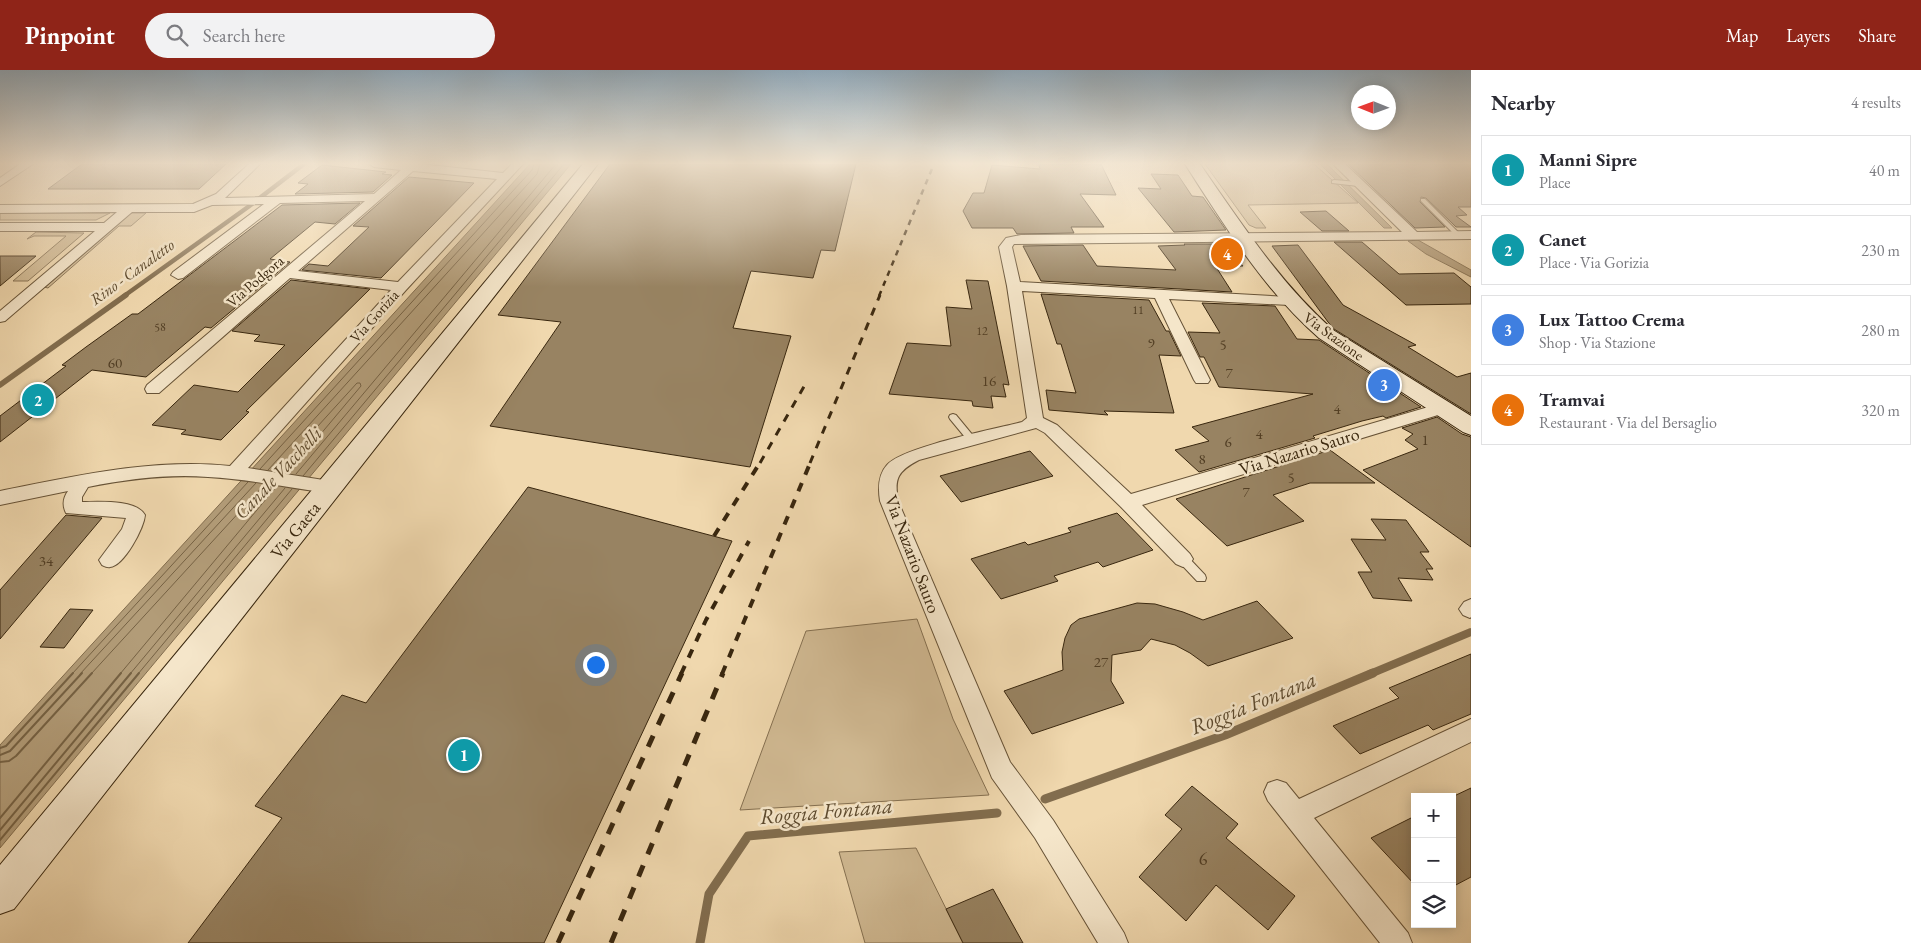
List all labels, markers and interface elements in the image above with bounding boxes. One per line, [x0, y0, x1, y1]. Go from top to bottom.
search box [145, 13, 495, 58]
text: Pinpoint [25, 20, 115, 51]
icon: search [163, 21, 191, 49]
text: Search here [203, 23, 285, 48]
text: Map [1726, 24, 1758, 47]
text: Layers [1786, 24, 1830, 47]
text: Share [1858, 24, 1896, 47]
north arrow [1351, 85, 1396, 130]
text: Nearby [1491, 89, 1555, 116]
text: 4 results [1851, 92, 1901, 113]
text: Manni Sipre [1539, 147, 1637, 172]
text: 1 [1504, 160, 1512, 181]
text: 40 m [1869, 160, 1900, 181]
text: Place [1539, 172, 1571, 193]
text: Canet [1539, 227, 1586, 252]
water label: Rino - Canaletto [85, 234, 179, 310]
pin: 4 [1211, 235, 1243, 273]
text: 2 [1504, 240, 1512, 261]
text: 230 m [1861, 240, 1900, 261]
street label: Via Podgora [222, 251, 288, 311]
text: Place · Via Gorizia [1539, 252, 1649, 273]
street label: Via Gorizia [345, 286, 403, 346]
house number: 11 [1132, 302, 1144, 318]
text: Lux Tattoo Crema [1539, 307, 1685, 332]
street label: Via Stazione [1300, 308, 1368, 364]
house number: 58 [154, 319, 166, 335]
text: 3 [1504, 320, 1512, 341]
text: 280 m [1861, 320, 1900, 341]
house number: 12 [976, 323, 988, 339]
text: Shop · Via Stazione [1539, 332, 1656, 353]
house number: 9 [1147, 333, 1155, 352]
house number: 5 [1219, 335, 1227, 354]
house number: 60 [108, 353, 122, 372]
house number: 7 [1225, 363, 1233, 382]
pin: 3 [1368, 366, 1400, 404]
house number: 16 [982, 371, 996, 390]
pin: 2 [22, 381, 54, 419]
text: Tramvai [1539, 387, 1605, 412]
house number: 4 [1333, 399, 1341, 418]
text: 4 [1504, 400, 1512, 421]
text: 320 m [1861, 400, 1900, 421]
text: Restaurant · Via del Bersaglio [1539, 412, 1717, 433]
water label: Canale Vacchelli [229, 420, 328, 525]
street label: Via Nazario Sauro [1236, 422, 1362, 480]
house number: 4 [1255, 424, 1263, 443]
house number: 1 [1421, 430, 1429, 449]
house number: 6 [1224, 432, 1232, 451]
house number: 8 [1198, 449, 1206, 468]
house number: 5 [1287, 468, 1295, 487]
house number: 7 [1242, 482, 1250, 501]
street label: Via Nazario Sauro [880, 492, 946, 616]
street label: Via Gaeta [265, 496, 326, 563]
house number: 34 [39, 551, 54, 570]
your location [583, 652, 609, 678]
house number: 27 [1094, 652, 1109, 671]
water label: Roggia Fontana [1186, 665, 1320, 741]
pin: 1 [448, 736, 480, 774]
water label: Roggia Fontana [758, 791, 894, 831]
map controls [1411, 793, 1456, 928]
button: + [1411, 793, 1456, 838]
button: − [1411, 838, 1456, 883]
house number: 6 [1199, 847, 1208, 870]
button: layers [1411, 883, 1456, 928]

